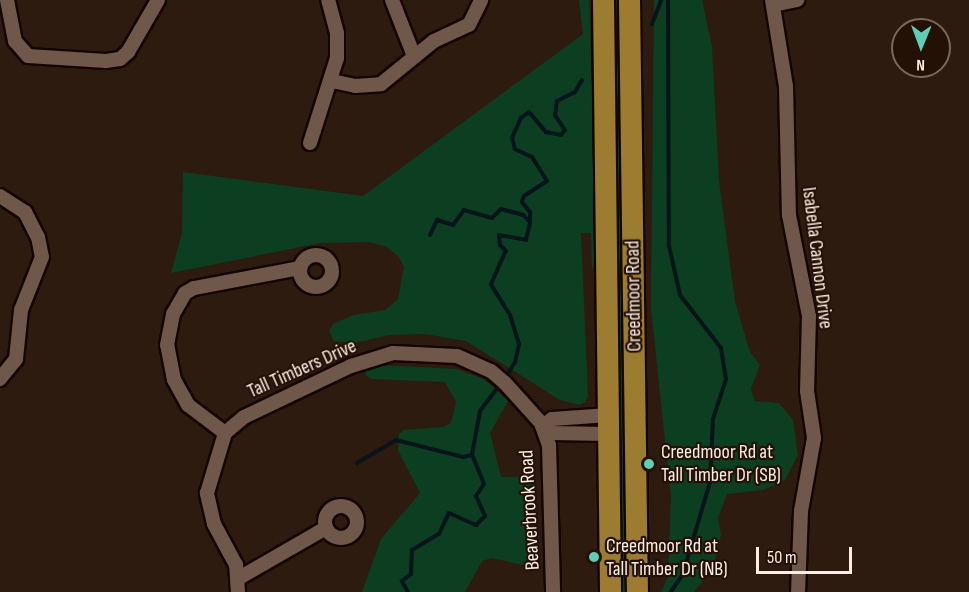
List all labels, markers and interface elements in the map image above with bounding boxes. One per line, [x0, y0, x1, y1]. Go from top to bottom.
north arrow [891, 18, 951, 78]
text: N [916, 55, 925, 74]
street label: Isabella Cannon Drive [796, 186, 838, 330]
street label: Creedmoor Road [621, 240, 647, 352]
street label: Tall Timbers Drive [244, 334, 360, 404]
place label: Creedmoor Rd at Tall Timber Dr (SB) [661, 440, 781, 487]
street label: Beaverbrook Road [515, 449, 545, 571]
marker: Creedmoor Rd at Tall Timber Dr (SB) [642, 457, 656, 471]
place label: Creedmoor Rd at Tall Timber Dr (NB) [606, 534, 728, 581]
scale bar [759, 535, 855, 573]
text: 50 m [767, 547, 797, 568]
marker: Creedmoor Rd at Tall Timber Dr (NB) [587, 550, 601, 564]

